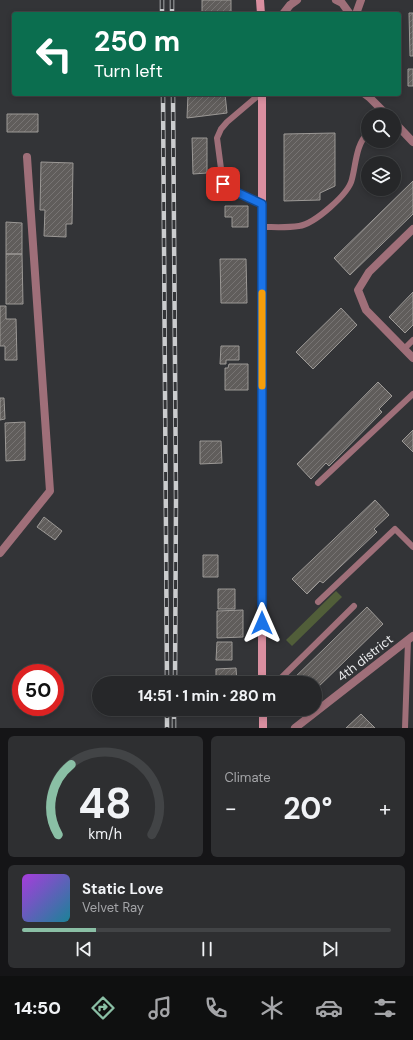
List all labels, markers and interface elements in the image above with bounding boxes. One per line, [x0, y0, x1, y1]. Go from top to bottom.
text: 250 m [94, 23, 180, 60]
icon: left [28, 28, 80, 80]
text: Turn left [94, 59, 163, 83]
map controls [361, 108, 401, 196]
button: search [361, 108, 401, 148]
button: layers [361, 156, 401, 196]
pin [206, 167, 240, 201]
icon: arrive [212, 173, 234, 195]
position arrow [241, 602, 283, 644]
street label: 4th district [333, 631, 397, 685]
speed limit sign: 50 [12, 664, 64, 716]
text: 14:51 · 1 min · 280 m [138, 686, 276, 706]
text: Climate [225, 769, 271, 786]
text: 48 [79, 776, 132, 830]
text: 20° [283, 789, 332, 828]
text: − [225, 794, 237, 823]
text: + [379, 794, 391, 823]
text: km/h [88, 824, 122, 842]
text: Static Love [82, 879, 163, 899]
text: Velvet Ray [82, 899, 144, 916]
icon: previous [73, 938, 95, 960]
icon: pause [196, 938, 218, 960]
icon: next [319, 938, 341, 960]
icon: directions [89, 994, 117, 1022]
icon: music [146, 994, 174, 1022]
icon: phone [202, 994, 230, 1022]
icon: climate [258, 994, 286, 1022]
icon: car [315, 994, 343, 1022]
icon: filters [371, 994, 399, 1022]
text: 14:50 [14, 996, 61, 1020]

